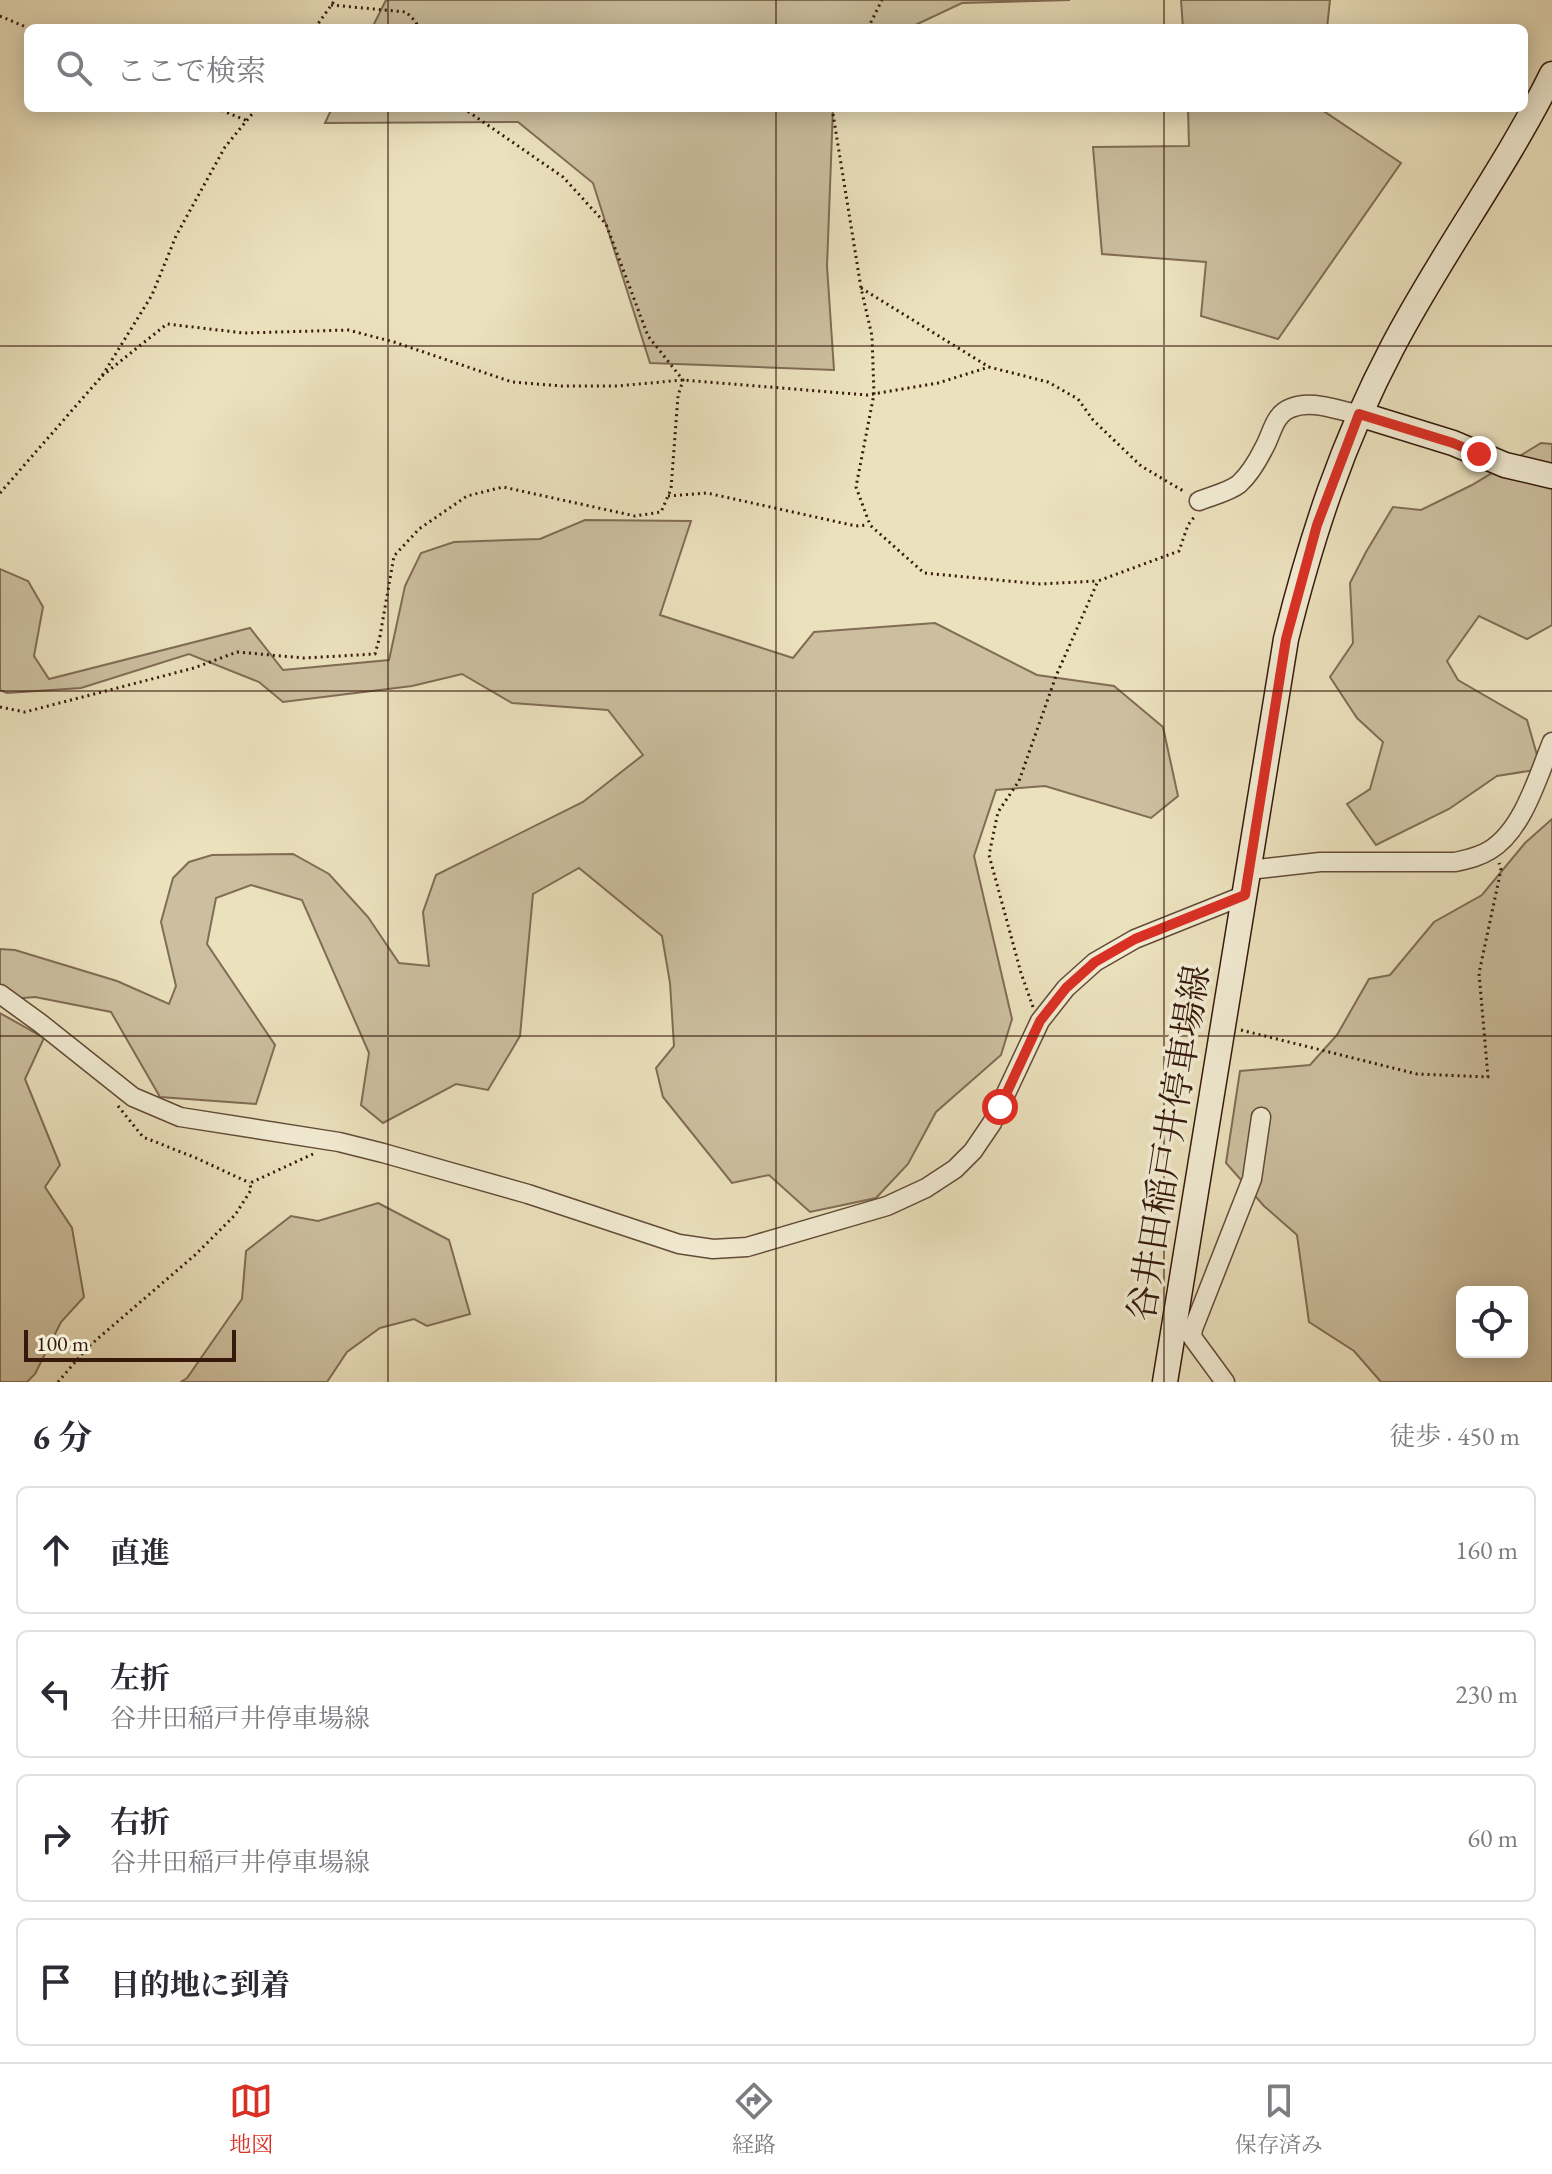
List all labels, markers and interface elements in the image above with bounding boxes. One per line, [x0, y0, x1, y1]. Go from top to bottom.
search box [24, 24, 1528, 112]
icon: search [52, 46, 96, 90]
text: ここで検索 [116, 51, 266, 90]
route end [1461, 436, 1497, 472]
street label: 谷井田稲戸井停車場線 [1117, 962, 1220, 1325]
route start [982, 1089, 1018, 1125]
map controls [1456, 1286, 1528, 1358]
button: locate [1456, 1286, 1528, 1358]
scale bar [24, 1326, 236, 1362]
text: 100 m [36, 1329, 89, 1358]
text: 6 分 [32, 1415, 92, 1459]
text: 徒歩 · 450 m [1390, 1419, 1520, 1453]
icon: ahead [34, 1528, 78, 1572]
text: 直進 [110, 1533, 170, 1572]
text: 160 m [1455, 1533, 1518, 1567]
text: 左折 [110, 1658, 170, 1697]
icon: left [34, 1672, 78, 1716]
text: 230 m [1455, 1677, 1518, 1711]
text: 谷井田稲戸井停車場線 [110, 1701, 370, 1735]
text: 右折 [110, 1802, 170, 1841]
icon: right [34, 1816, 78, 1860]
text: 60 m [1468, 1821, 1518, 1855]
text: 谷井田稲戸井停車場線 [110, 1845, 370, 1879]
icon: arrive [34, 1960, 78, 2004]
text: 目的地に到着 [110, 1965, 290, 2004]
tab: 地図 [229, 2079, 273, 2159]
tab: 経路 [732, 2079, 776, 2159]
tab: 保存済み [1235, 2079, 1323, 2159]

